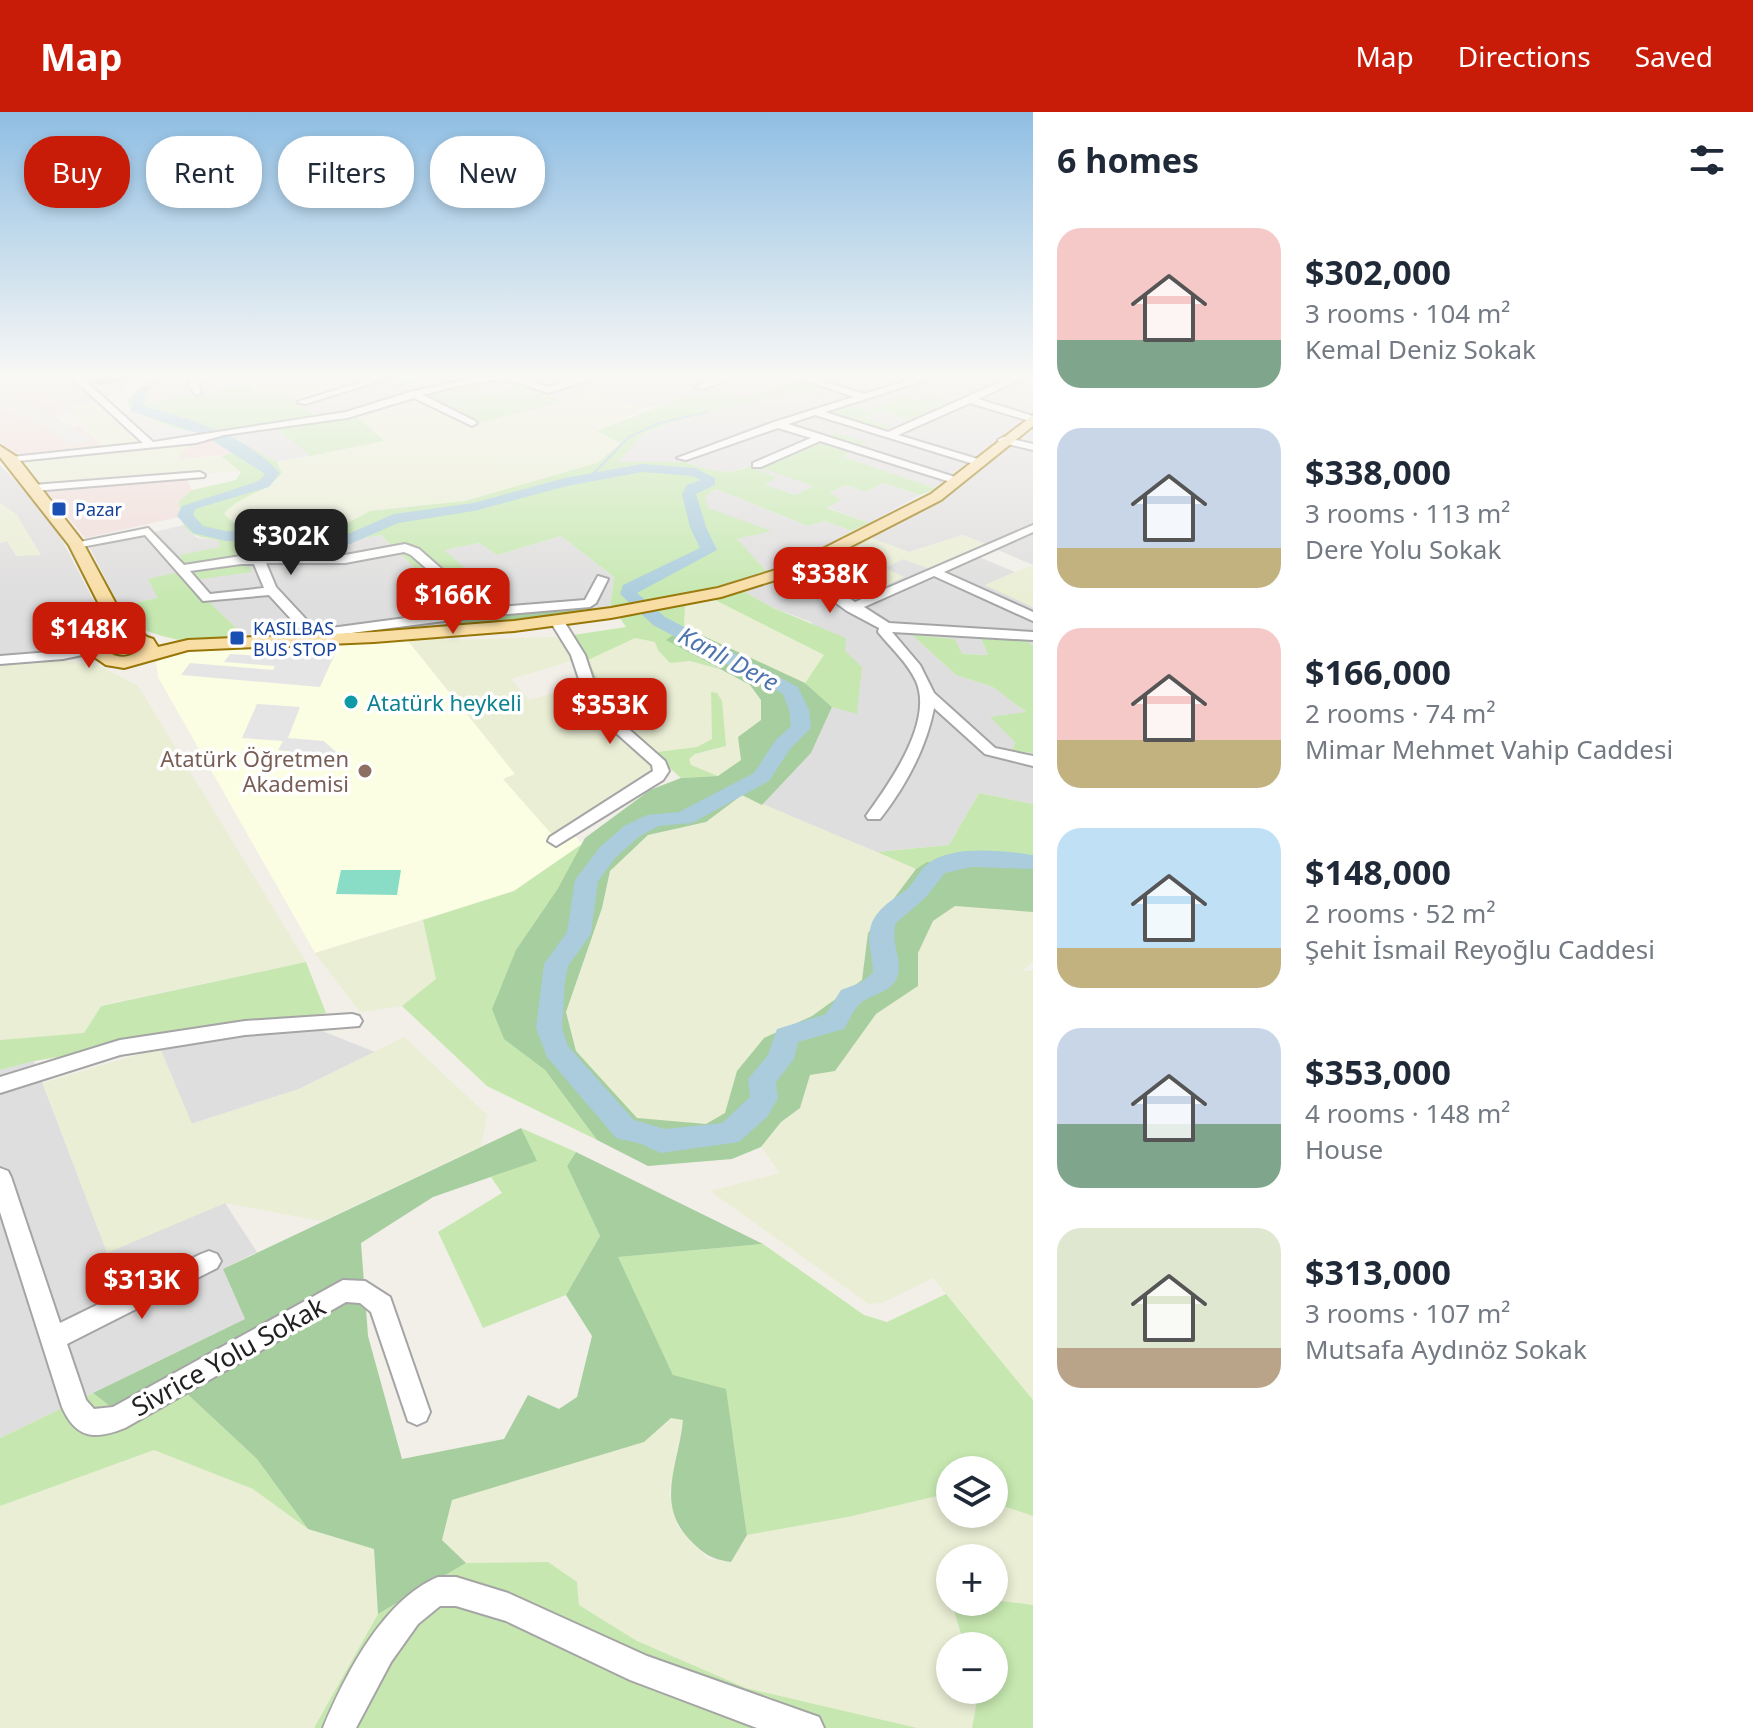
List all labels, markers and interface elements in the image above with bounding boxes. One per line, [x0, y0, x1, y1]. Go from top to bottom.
text: Map [40, 30, 123, 82]
text: Map [1355, 37, 1414, 75]
text: Directions [1458, 37, 1591, 75]
text: Saved [1635, 37, 1713, 75]
chip: Buy [24, 136, 130, 208]
chip: Rent [146, 136, 262, 208]
chip: Filters [278, 136, 414, 208]
chip: New [430, 136, 545, 208]
text: 6 homes [1057, 137, 1199, 183]
icon: filters [1685, 138, 1729, 182]
text: $302,000 [1305, 249, 1451, 295]
icon: home [1121, 260, 1217, 356]
text: 3 rooms · 104 m² [1305, 295, 1510, 331]
text: Kemal Deniz Sokak [1305, 331, 1536, 367]
text: $338,000 [1305, 449, 1451, 495]
icon: home [1121, 460, 1217, 556]
text: 3 rooms · 113 m² [1305, 495, 1510, 531]
place label: Pazar [75, 497, 123, 521]
marker: Pazar [50, 500, 68, 518]
pin: $302K [235, 509, 347, 577]
text: $302K [253, 517, 329, 553]
text: Dere Yolu Sokak [1305, 531, 1501, 567]
pin: $338K [774, 547, 886, 615]
text: $338K [792, 555, 868, 591]
pin: $166K [397, 568, 509, 636]
text: $166K [415, 576, 491, 612]
pin: $148K [33, 602, 145, 670]
text: $148K [51, 610, 127, 646]
place label: KASILBAS BUS STOP [253, 616, 337, 661]
water label: Kanlı Dere [673, 618, 785, 698]
marker: KASILBAS BUS STOP [228, 629, 246, 647]
text: $166,000 [1305, 649, 1451, 695]
icon: home [1121, 660, 1217, 756]
pin: $353K [554, 678, 666, 746]
text: $353K [572, 686, 648, 722]
place label: Atatürk heykeli [367, 687, 522, 717]
marker: Atatürk heykeli [342, 693, 360, 711]
text: 2 rooms · 74 m² [1305, 695, 1495, 731]
text: Mimar Mehmet Vahip Caddesi [1305, 731, 1673, 767]
place label: Atatürk Öğretmen Akademisi [160, 743, 349, 798]
marker: Atatürk Öğretmen Akademisi [356, 762, 374, 780]
text: $148,000 [1305, 849, 1451, 895]
icon: home [1121, 860, 1217, 956]
text: 2 rooms · 52 m² [1305, 895, 1495, 931]
text: Şehit İsmail Reyoğlu Caddesi [1305, 931, 1655, 967]
text: $353,000 [1305, 1049, 1451, 1095]
icon: home [1121, 1060, 1217, 1156]
text: 4 rooms · 148 m² [1305, 1095, 1510, 1131]
text: House [1305, 1131, 1383, 1167]
text: $313,000 [1305, 1249, 1451, 1295]
pin: $313K [86, 1253, 198, 1321]
icon: home [1121, 1260, 1217, 1356]
text: $313K [104, 1261, 180, 1297]
street label: Sivrice Yolu Sokak [125, 1288, 332, 1424]
text: 3 rooms · 107 m² [1305, 1295, 1510, 1331]
text: Mutsafa Aydınöz Sokak [1305, 1331, 1587, 1367]
map controls [936, 1456, 1008, 1704]
button: layers [936, 1456, 1008, 1528]
button: + [936, 1544, 1008, 1616]
button: − [936, 1632, 1008, 1704]

